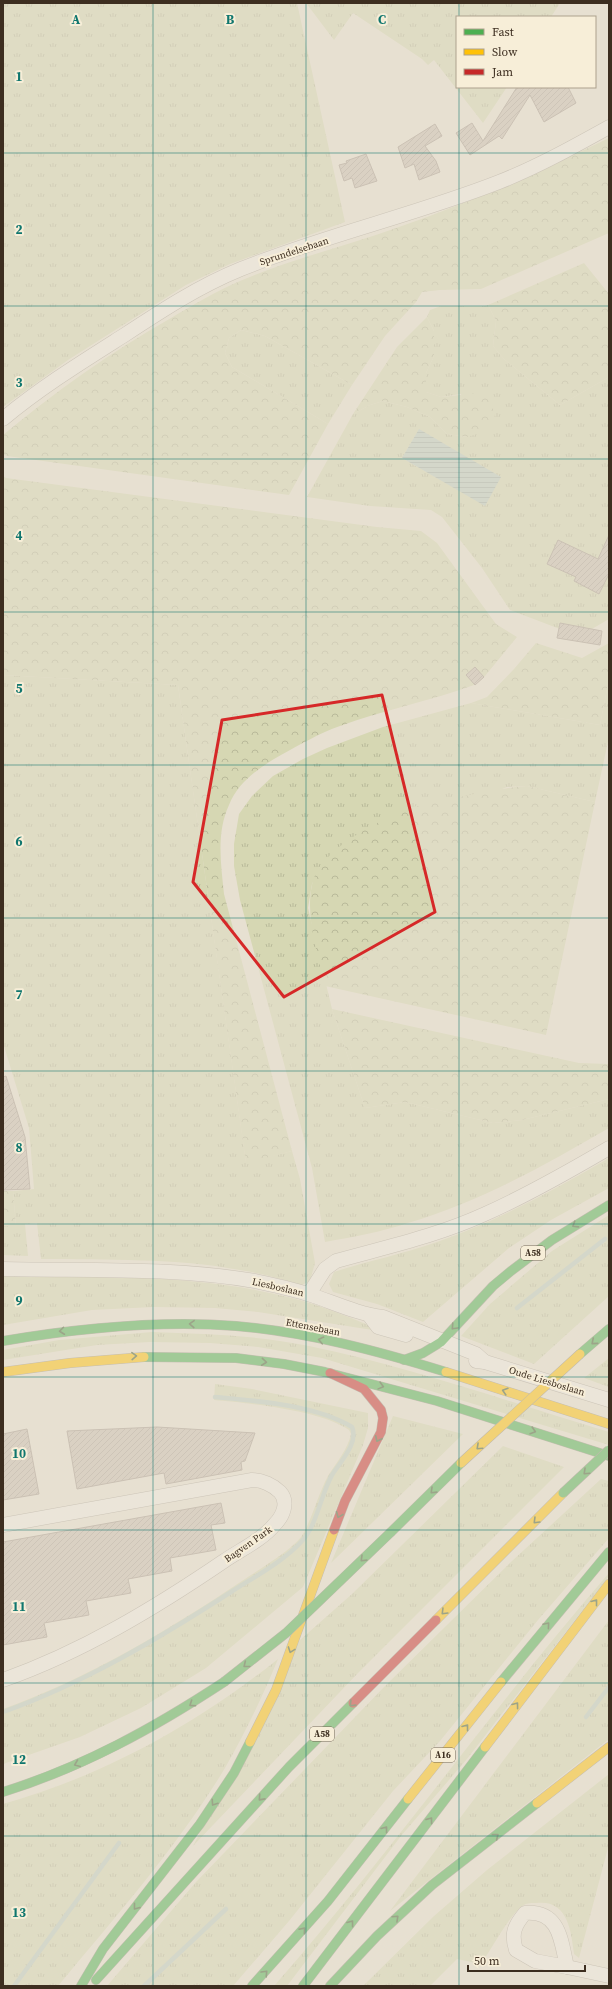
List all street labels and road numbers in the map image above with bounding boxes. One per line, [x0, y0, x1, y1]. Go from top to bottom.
street label: Sprundelsebaan [258, 234, 330, 268]
road number: A58 [521, 1246, 545, 1260]
street label: Liesboslaan [251, 1275, 305, 1299]
street label: Ettensebaan [285, 1315, 341, 1339]
street label: Oude Liesboslaan [507, 1363, 587, 1399]
street label: Bagven Park [222, 1522, 275, 1565]
road number: A58 [310, 1727, 334, 1741]
road number: A16 [431, 1748, 455, 1762]

